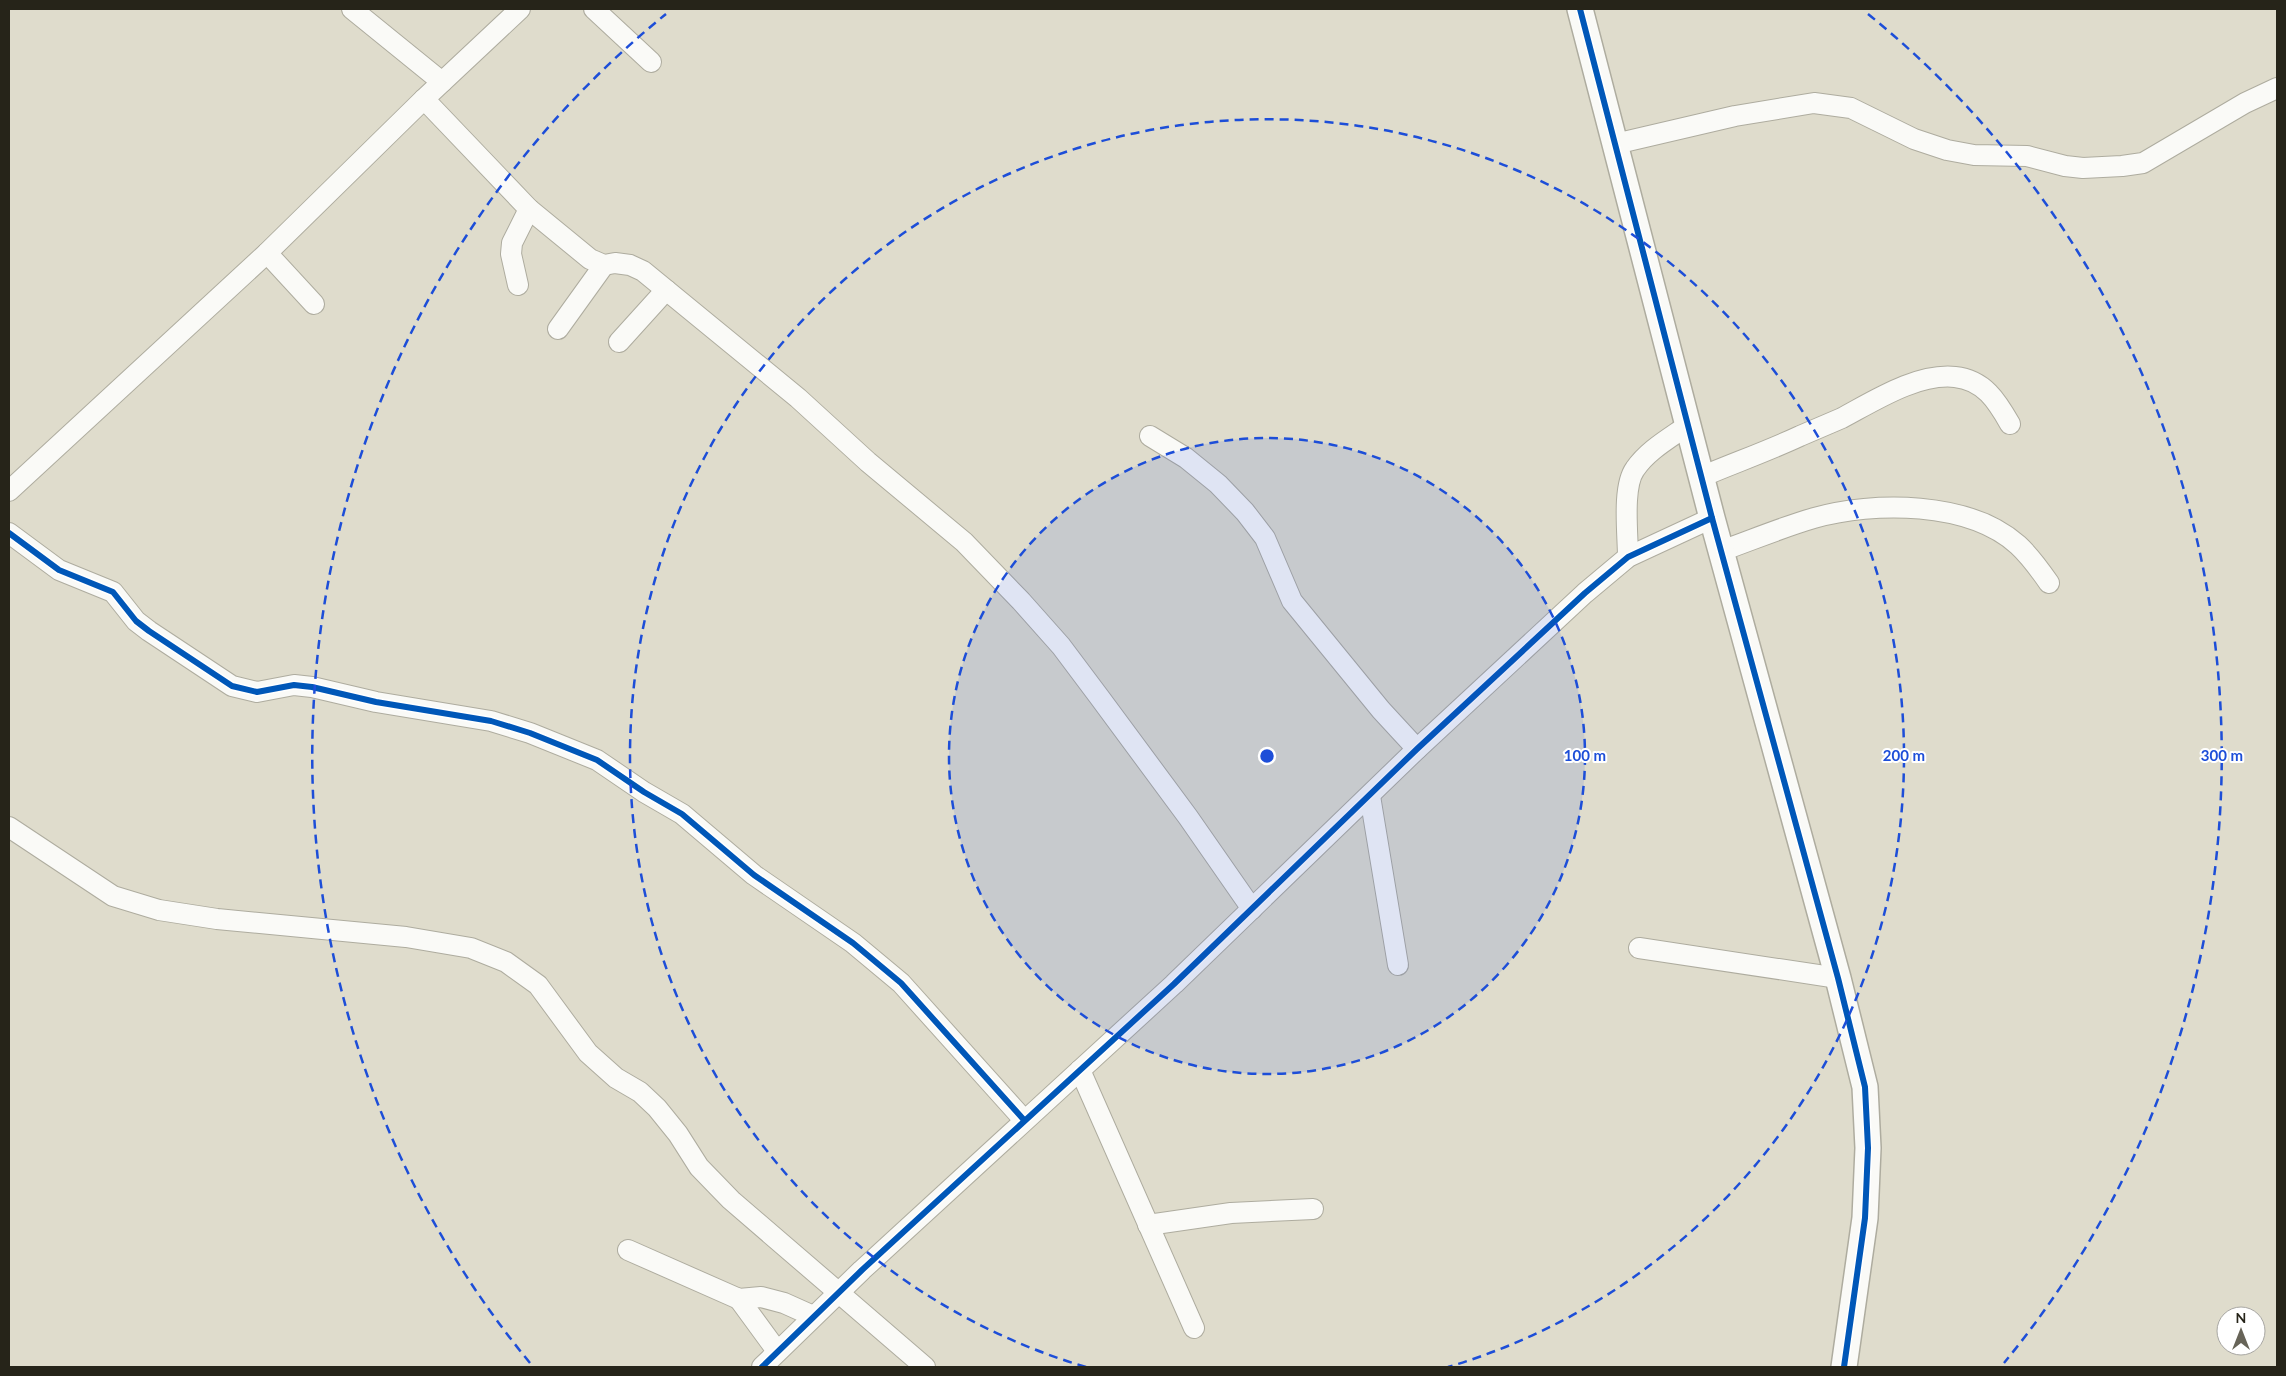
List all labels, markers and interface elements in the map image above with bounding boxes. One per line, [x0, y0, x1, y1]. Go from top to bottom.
text: 100 m [1564, 746, 1606, 764]
text: 200 m [1883, 746, 1925, 764]
text: 300 m [2201, 746, 2243, 764]
centre of rings [1258, 747, 1276, 765]
north arrow [2216, 1306, 2266, 1356]
text: N [2236, 1309, 2246, 1326]

